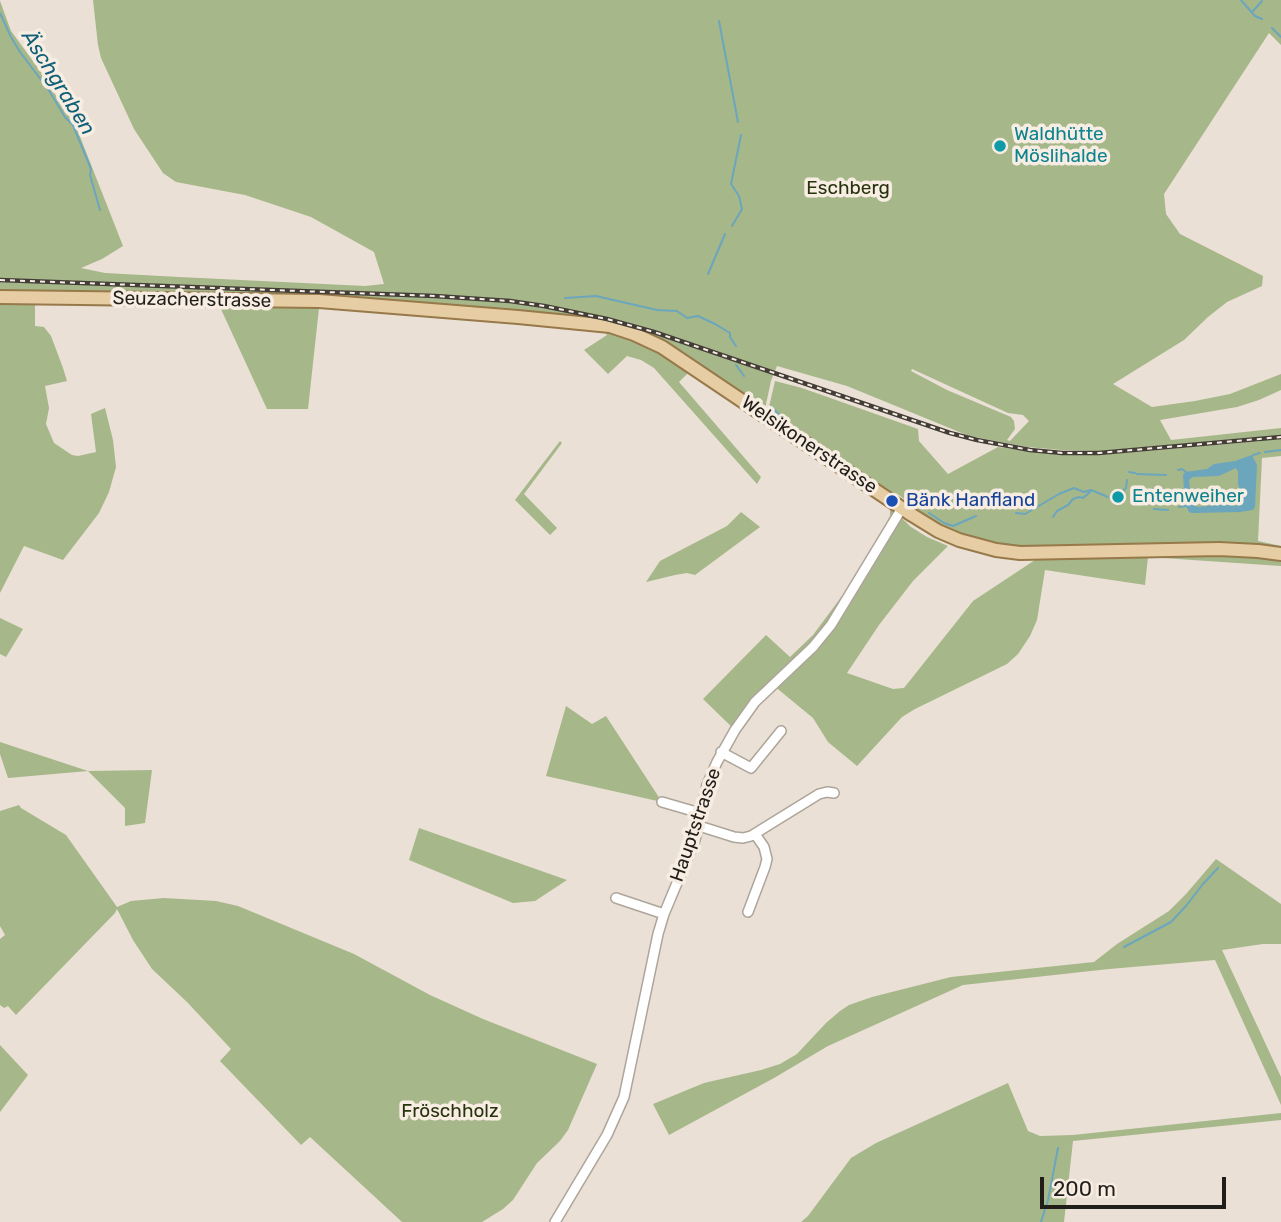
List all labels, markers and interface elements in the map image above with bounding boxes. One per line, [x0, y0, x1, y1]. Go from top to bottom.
water label: Äschgraben [16, 26, 100, 140]
place label: Waldhütte Möslihalde [1014, 124, 1108, 168]
marker: Waldhütte Möslihalde [992, 138, 1008, 154]
park label: Eschberg [806, 178, 890, 200]
street label: Seuzacherstrasse [112, 287, 272, 313]
street label: Welsikonerstrasse [737, 391, 881, 499]
place label: Entenweiher [1132, 486, 1244, 508]
marker: Entenweiher [1110, 489, 1126, 505]
place label: Bänk Hanfland [906, 490, 1035, 512]
marker: Bänk Hanfland [884, 493, 900, 509]
street label: Hauptstrasse [666, 765, 726, 885]
park label: Fröschholz [401, 1101, 499, 1123]
scale bar [1043, 1162, 1228, 1206]
text: 200 m [1053, 1176, 1116, 1201]

